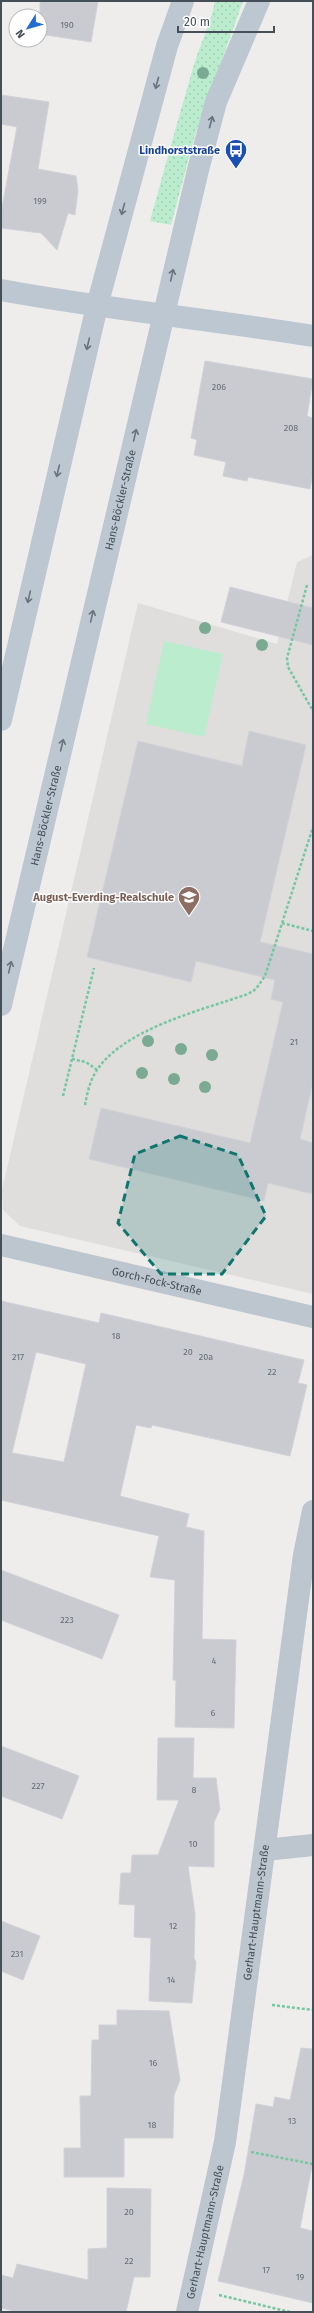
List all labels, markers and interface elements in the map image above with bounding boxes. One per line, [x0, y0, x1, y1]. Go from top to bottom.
north arrow [8, 8, 48, 48]
scale bar [178, 8, 274, 34]
text: 20 m [184, 15, 210, 29]
house number: 190 [60, 20, 74, 30]
text: N [13, 27, 28, 41]
one-way arrow [153, 77, 160, 90]
one-way arrow [207, 116, 215, 129]
bus stop icon: Lindhorststraße [223, 137, 249, 170]
place label: Lindhorststraße [139, 144, 220, 157]
house number: 199 [33, 196, 47, 206]
one-way arrow [119, 202, 126, 215]
one-way arrow [168, 269, 176, 282]
one-way arrow [84, 337, 92, 350]
house number: 206 [212, 382, 226, 392]
house number: 208 [284, 423, 298, 433]
one-way arrow [132, 428, 139, 441]
street label: Hans-Böckler-Straße [102, 448, 138, 551]
one-way arrow [54, 464, 61, 477]
one-way arrow [25, 591, 32, 604]
one-way arrow [89, 609, 97, 622]
one-way arrow [58, 738, 66, 751]
street label: Hans-Böckler-Straße [28, 764, 64, 867]
school or university icon: August-Everding-Realschule [176, 884, 202, 917]
place label: August-Everding-Realschule [32, 891, 174, 904]
one-way arrow [6, 960, 14, 973]
house number: 21 [290, 1037, 298, 1047]
street label: Gorch-Fock-Straße [111, 1264, 203, 1298]
house number: 18 [112, 1331, 120, 1341]
house number: 20 [183, 1347, 193, 1357]
house number: 217 [12, 1352, 24, 1362]
house number: 20a [199, 1352, 213, 1362]
house number: 22 [268, 1367, 276, 1377]
house number: 223 [60, 1615, 74, 1625]
house number: 4 [212, 1656, 217, 1666]
house number: 6 [211, 1708, 216, 1718]
house number: 227 [32, 1781, 44, 1791]
house number: 8 [192, 1785, 197, 1795]
house number: 10 [189, 1839, 197, 1849]
street label: Gerhart-Hauptmann-Straße [240, 1844, 271, 1981]
house number: 12 [169, 1921, 177, 1931]
house number: 231 [11, 1949, 23, 1959]
house number: 14 [167, 1975, 176, 1985]
house number: 16 [149, 2058, 158, 2068]
house number: 13 [288, 2116, 296, 2126]
house number: 18 [148, 2120, 156, 2130]
street label: Gerhart-Hauptmann-Straße [184, 2164, 226, 2300]
house number: 20 [124, 2207, 134, 2217]
house number: 22 [125, 2256, 133, 2266]
house number: 17 [262, 2265, 270, 2275]
house number: 19 [296, 2272, 305, 2282]

